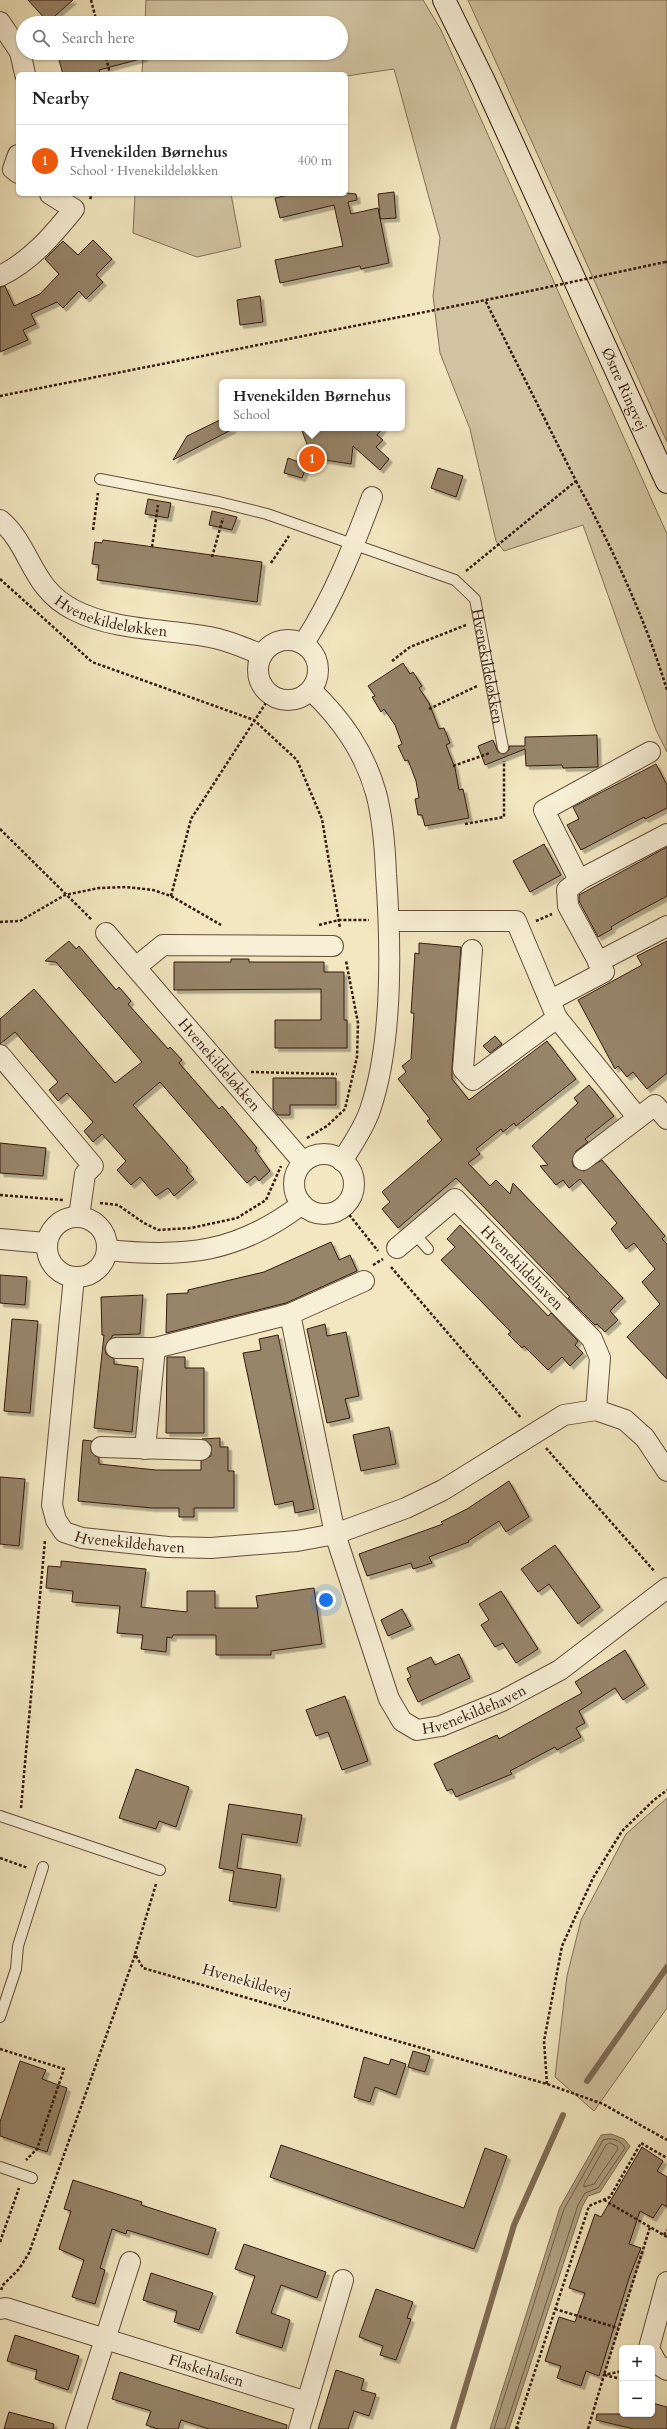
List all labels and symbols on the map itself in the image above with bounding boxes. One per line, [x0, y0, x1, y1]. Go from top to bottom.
street label: Østre Ringvej [597, 344, 652, 434]
pin: 1 [299, 444, 325, 474]
street label: Hvenekildeløkken [51, 591, 169, 641]
street label: Hvenekildeløkken [467, 607, 508, 726]
street label: Hvenekildeløkken [174, 1014, 265, 1116]
street label: Hvenekildehaven [476, 1221, 568, 1315]
street label: Hvenekildehaven [72, 1526, 186, 1557]
your location [316, 1590, 336, 1610]
street label: Hvenekildehaven [421, 1680, 530, 1739]
street label: Hvenekildevej [200, 1959, 294, 2003]
street label: Flaskehalsen [166, 2349, 247, 2392]

